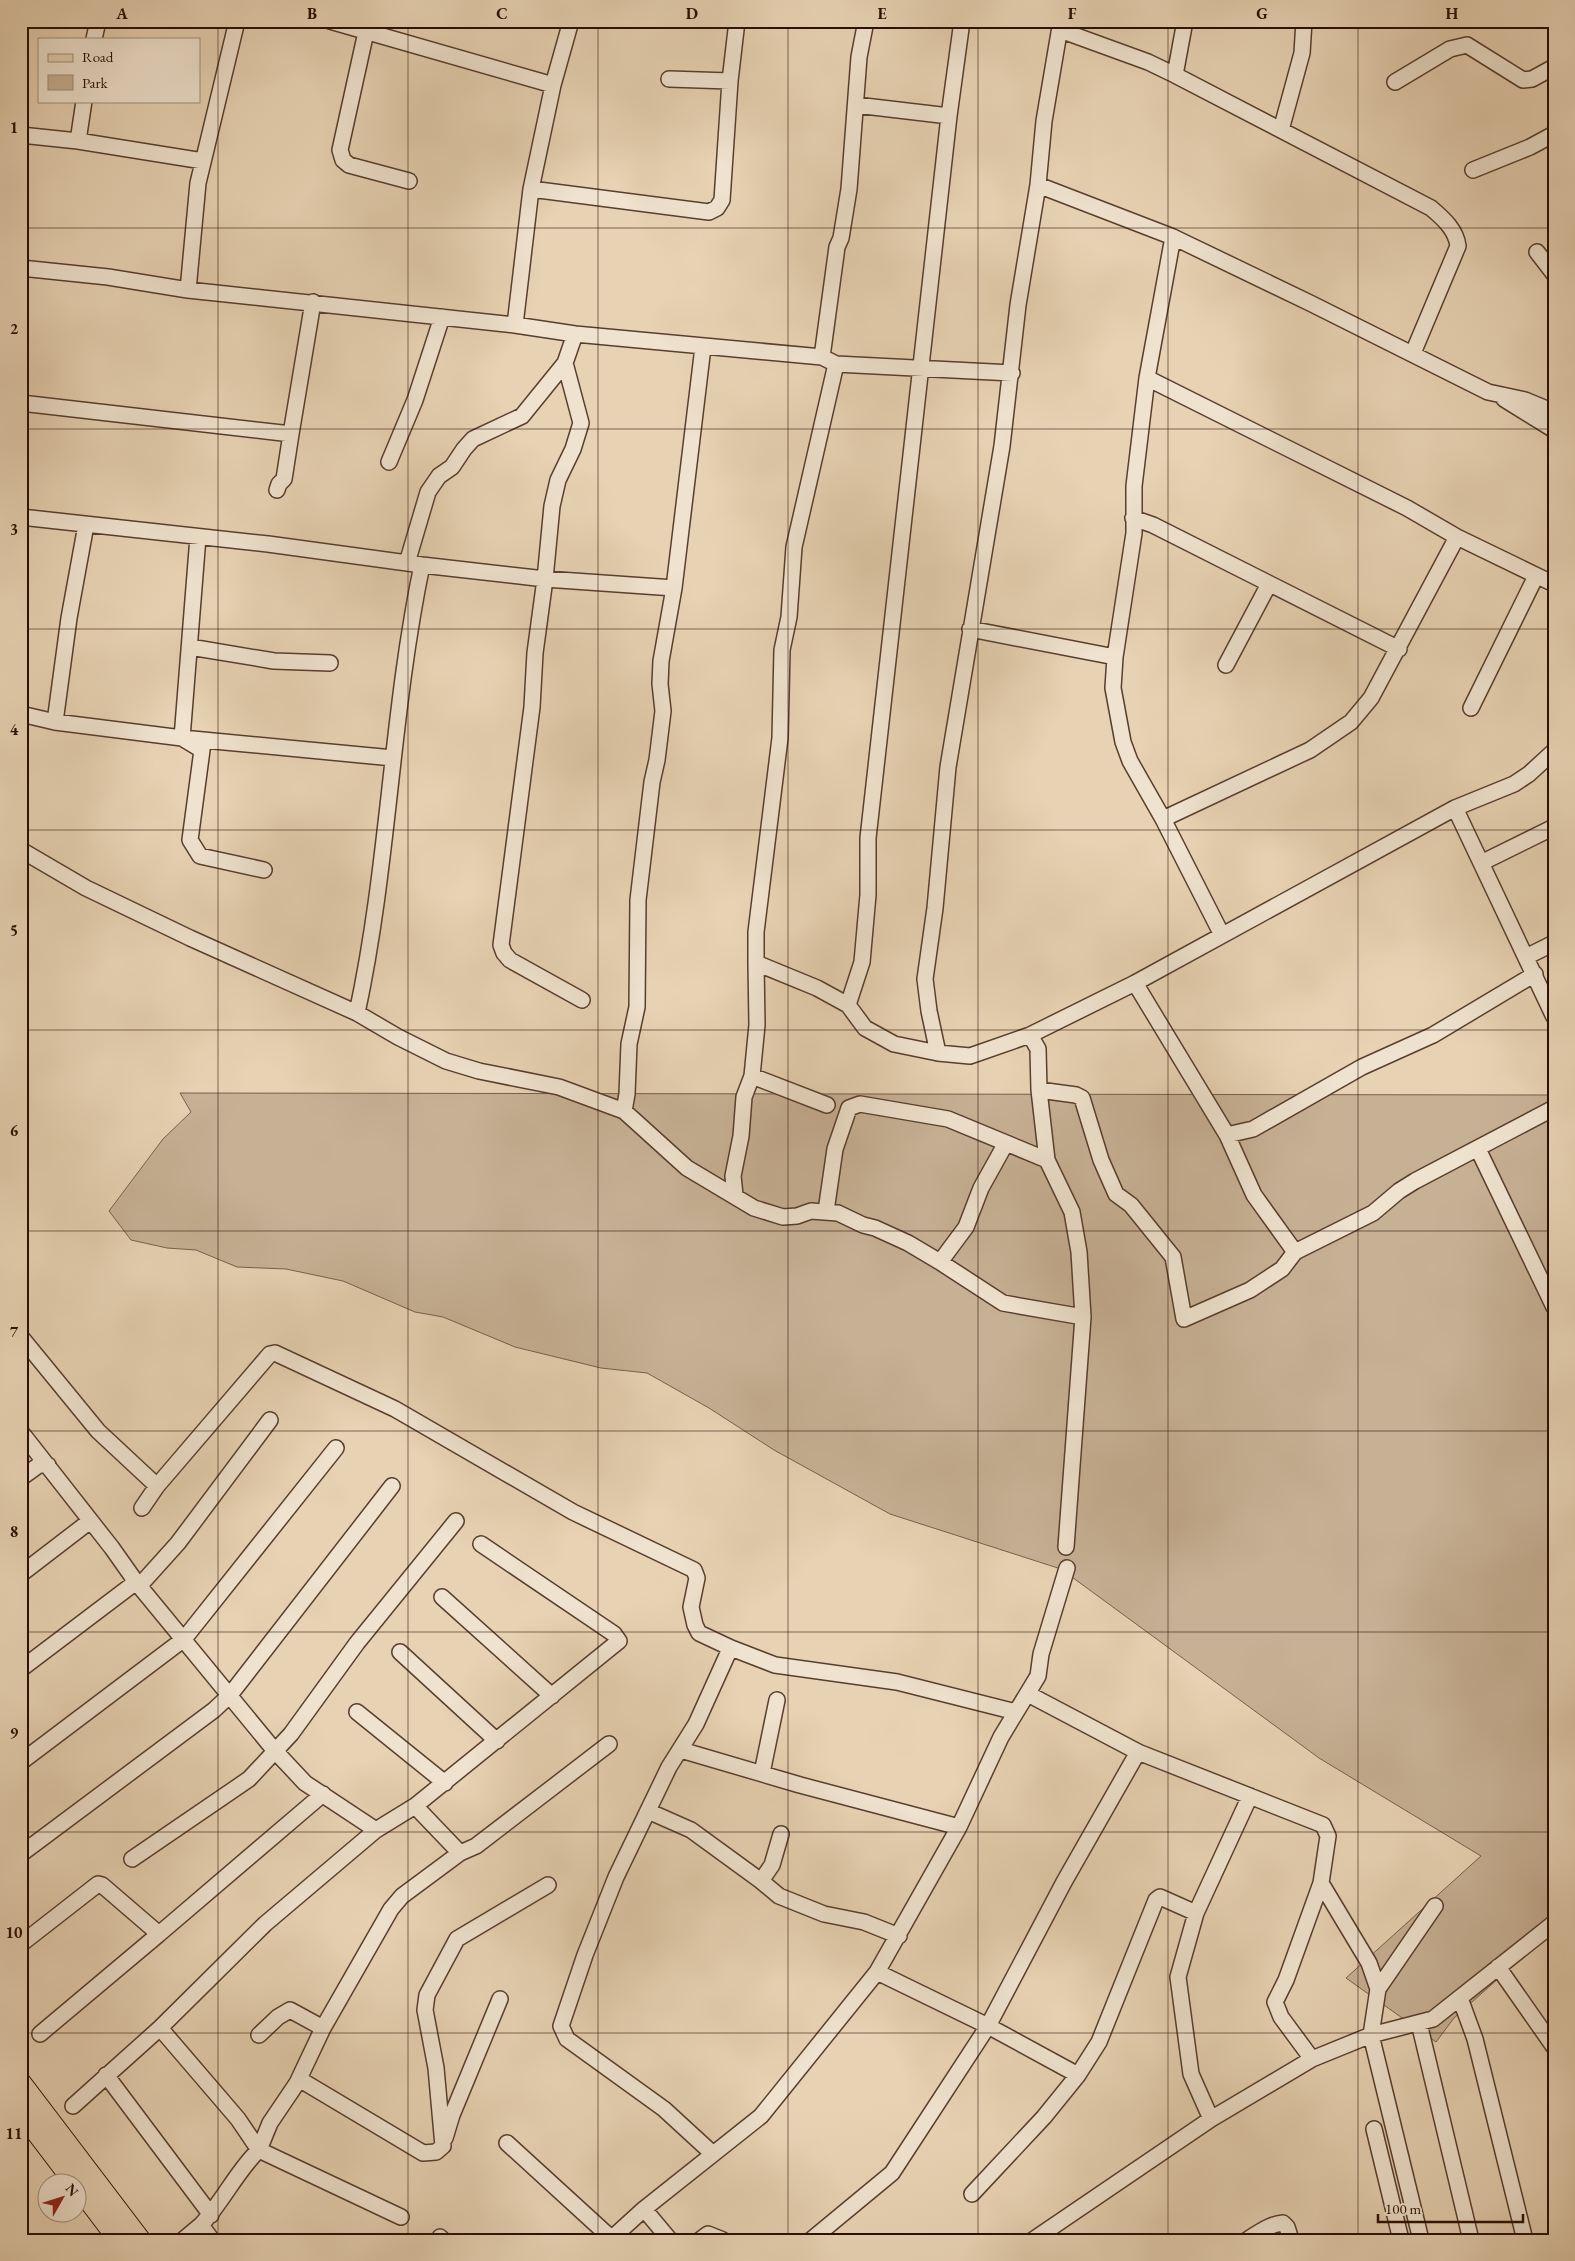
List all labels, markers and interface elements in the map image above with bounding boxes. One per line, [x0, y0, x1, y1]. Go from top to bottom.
text: A [115, 3, 128, 24]
text: B [307, 3, 317, 24]
text: C [496, 3, 508, 24]
text: D [686, 3, 698, 24]
text: E [877, 3, 887, 24]
text: F [1068, 3, 1077, 24]
text: G [1256, 3, 1268, 24]
text: H [1446, 3, 1459, 24]
legend [38, 38, 200, 102]
text: Road [82, 47, 114, 66]
text: Park [82, 73, 109, 92]
text: 1 [10, 117, 18, 138]
text: 2 [10, 318, 19, 339]
text: 3 [10, 519, 18, 540]
text: 4 [10, 719, 19, 740]
text: 5 [10, 920, 18, 941]
text: 6 [10, 1120, 19, 1141]
text: 7 [10, 1321, 19, 1342]
text: 8 [10, 1521, 18, 1542]
text: 9 [10, 1722, 19, 1743]
text: 10 [6, 1922, 23, 1943]
text: 11 [6, 2123, 22, 2144]
north arrow [38, 2174, 88, 2224]
text: N [62, 2180, 83, 2200]
scale bar [1378, 2191, 1522, 2223]
text: 100 m [1385, 2199, 1422, 2218]

